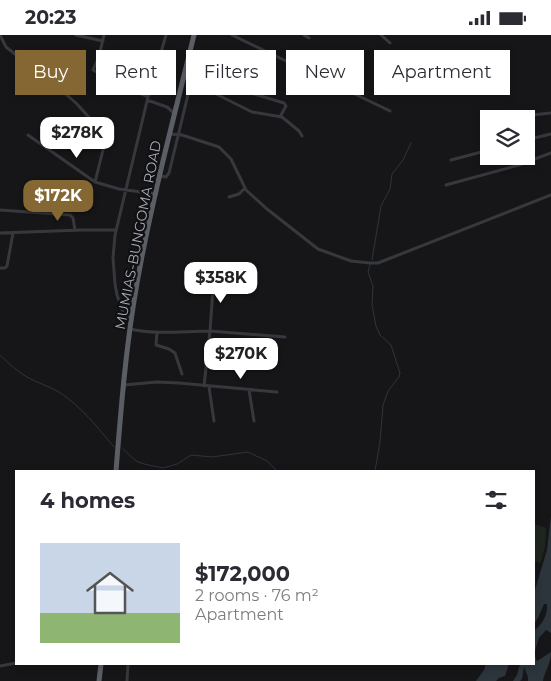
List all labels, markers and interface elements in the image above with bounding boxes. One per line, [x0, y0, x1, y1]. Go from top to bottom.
text: 20:23 [25, 6, 77, 29]
chip: Buy [15, 50, 86, 95]
chip: Rent [96, 50, 176, 95]
chip: Filters [186, 50, 276, 95]
chip: New [286, 50, 364, 95]
chip: Apartment [374, 50, 510, 95]
map controls [480, 110, 535, 165]
button: layers [480, 110, 535, 165]
pin: $278K [42, 117, 112, 159]
text: $278K [51, 123, 103, 142]
street label: MUMIAS-BUNGOMA ROAD [111, 139, 165, 331]
pin: $172K [23, 179, 93, 222]
text: $172K [34, 186, 82, 205]
pin: $358K [186, 261, 256, 304]
text: $358K [195, 268, 247, 287]
pin: $270K [206, 337, 276, 380]
text: $270K [215, 344, 267, 363]
icon: filters [482, 486, 510, 514]
text: 4 homes [40, 488, 135, 513]
text: $172,000 [195, 561, 290, 586]
icon: home [80, 563, 140, 623]
text: 2 rooms · 76 m² [195, 586, 319, 605]
text: Apartment [195, 605, 284, 624]

